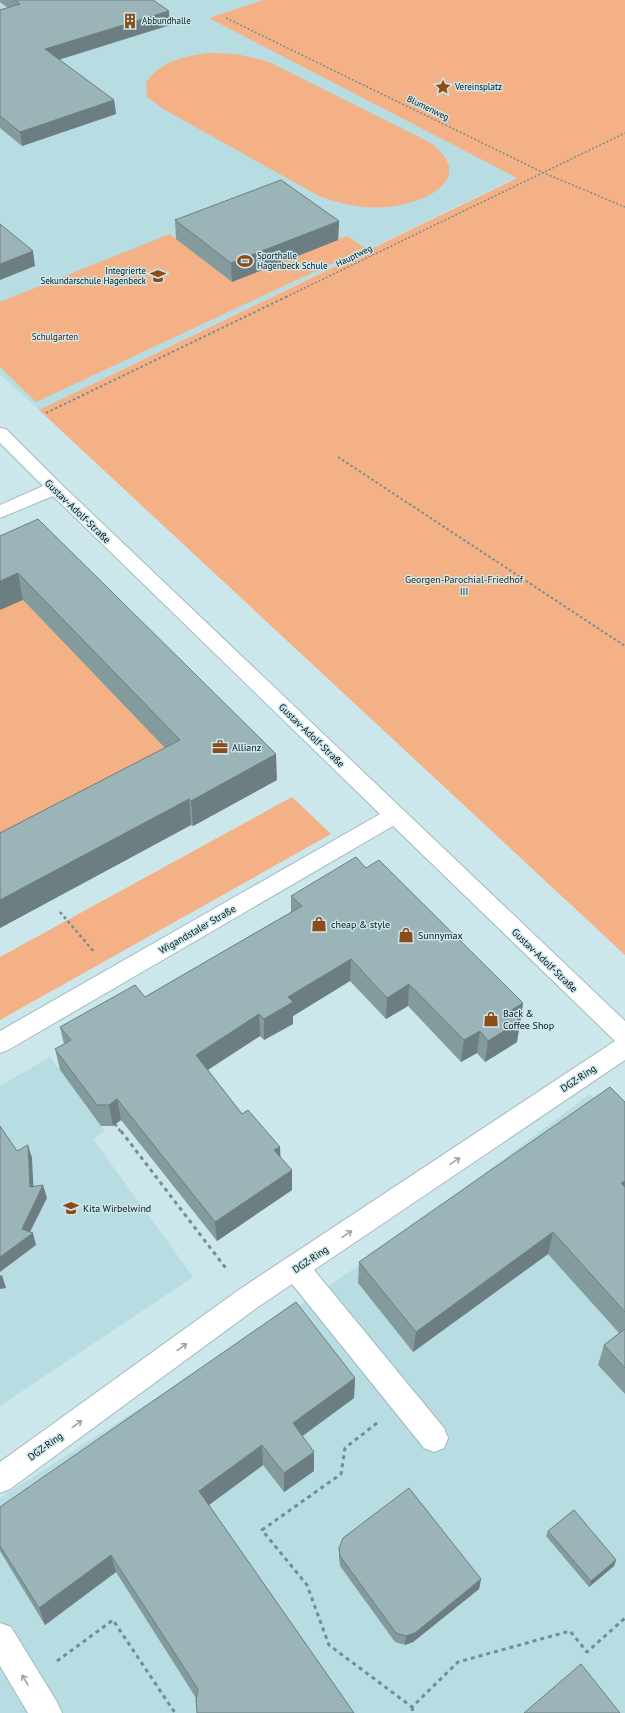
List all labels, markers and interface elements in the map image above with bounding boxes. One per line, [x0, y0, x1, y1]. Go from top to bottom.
building icon: Abbundhalle [121, 12, 139, 30]
place label: Abbundhalle [142, 15, 191, 26]
place icon: Vereinsplatz [434, 78, 452, 96]
place label: Vereinsplatz [454, 81, 502, 92]
street label: Blumenweg [405, 93, 451, 123]
street label: Hauptweg [334, 242, 374, 269]
place label: Sporthalle Hagenbeck Schule [257, 250, 328, 271]
sports icon: Sporthalle Hagenbeck Schule [236, 252, 254, 270]
place label: Integrierte Sekundarschule Hagenbeck [40, 265, 147, 286]
school or university icon: Integrierte Sekundarschule Hagenbeck [149, 267, 167, 285]
park label: Schulgarten [32, 331, 78, 342]
street label: Gustav-Adolf-Straße [42, 477, 113, 546]
park label: Georgen-Parochial-Friedhof III [405, 573, 524, 598]
street label: Gustav-Adolf-Straße [276, 701, 347, 770]
office icon: Allianz [211, 738, 229, 756]
place label: Allianz [232, 741, 261, 754]
street label: Wigandstaler Straße [156, 902, 238, 957]
shop icon: cheap & style [310, 915, 328, 933]
place label: cheap & style [331, 918, 390, 931]
shop icon: Sunnymax [397, 926, 415, 944]
street label: Gustav-Adolf-Straße [509, 926, 580, 995]
place label: Sunnymax [418, 929, 463, 942]
place label: Back & Coffee Shop [503, 1007, 554, 1032]
shop icon: Back & Coffee Shop [482, 1010, 500, 1028]
street label: DGZ-Ring [558, 1062, 599, 1095]
one-way arrow [449, 1157, 460, 1165]
school or university icon: Kita Wirbelwind [62, 1199, 80, 1217]
place label: Kita Wirbelwind [83, 1202, 151, 1215]
one-way arrow [341, 1230, 352, 1238]
street label: DGZ-Ring [290, 1243, 331, 1276]
one-way arrow [176, 1343, 187, 1351]
one-way arrow [71, 1419, 82, 1428]
street label: DGZ-Ring [25, 1429, 65, 1463]
one-way arrow [21, 1674, 29, 1686]

